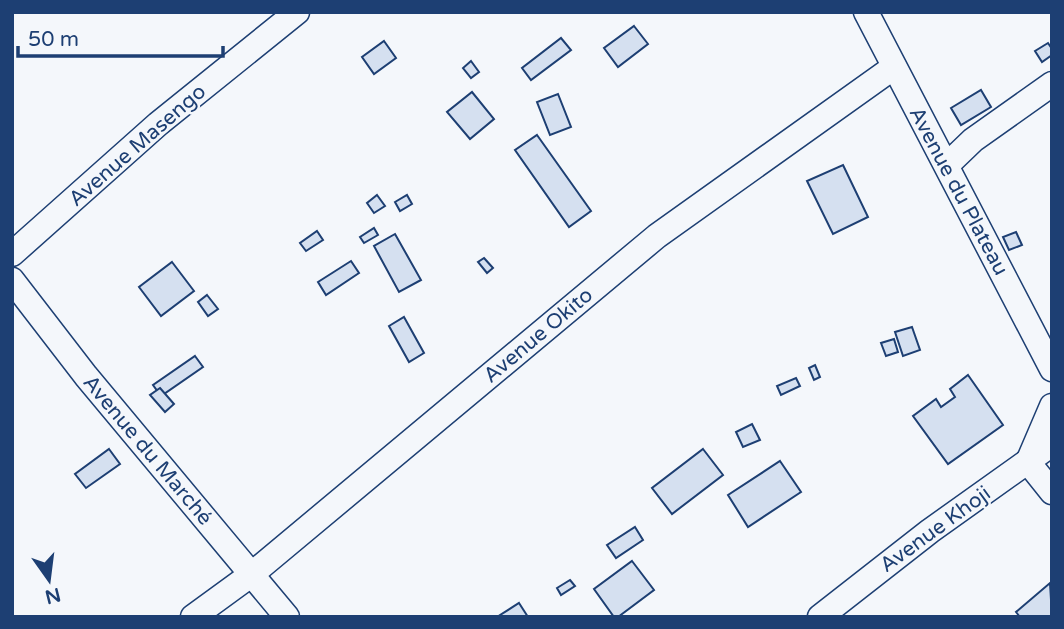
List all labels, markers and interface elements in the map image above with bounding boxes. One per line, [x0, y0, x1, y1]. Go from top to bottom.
scale bar [18, 14, 222, 58]
text: 50 m [28, 27, 79, 52]
street label: Avenue Masengo [64, 79, 211, 212]
street label: Avenue du Plateau [904, 103, 1014, 280]
street label: Avenue Okito [479, 282, 598, 388]
street label: Avenue du Marché [78, 370, 218, 530]
street label: Avenue Khoji [875, 481, 996, 578]
north arrow [14, 545, 84, 615]
text: N [43, 583, 63, 608]

